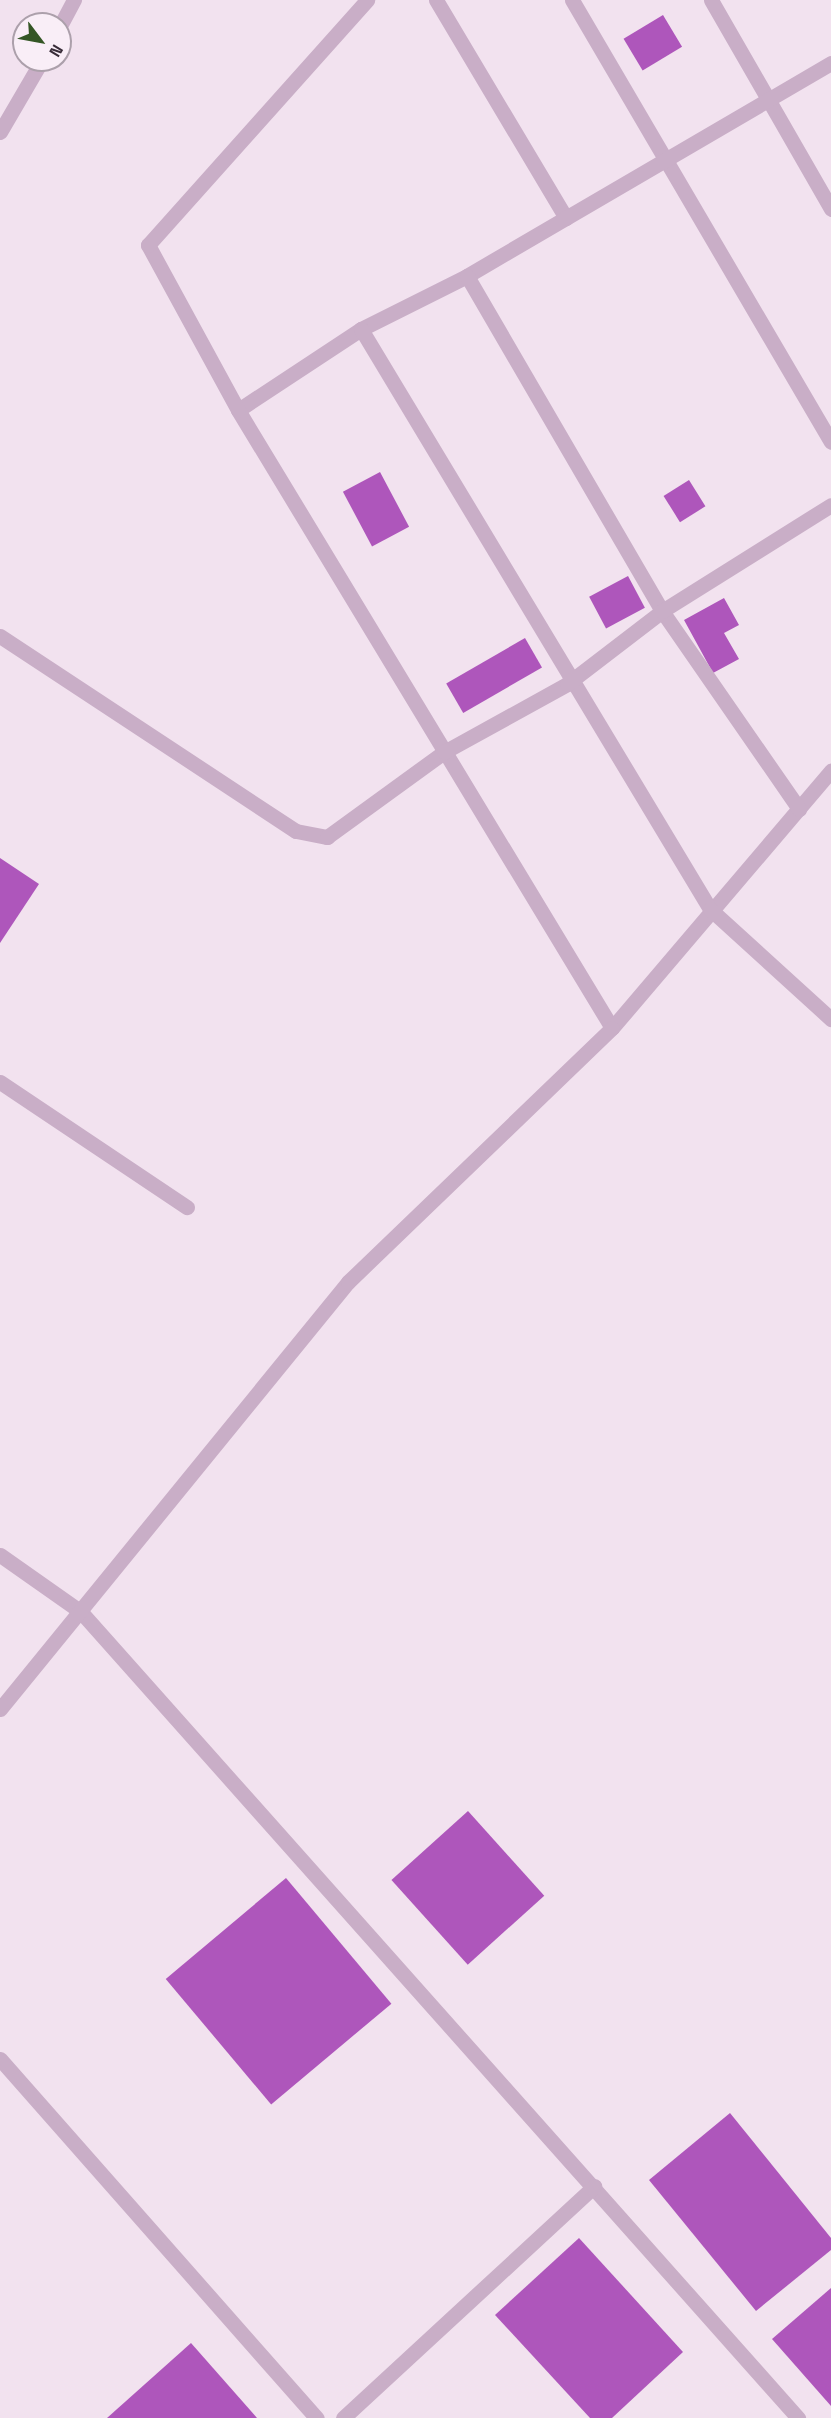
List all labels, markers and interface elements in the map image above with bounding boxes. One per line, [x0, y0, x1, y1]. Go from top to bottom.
north arrow [12, 12, 72, 72]
text: N [44, 41, 68, 61]

